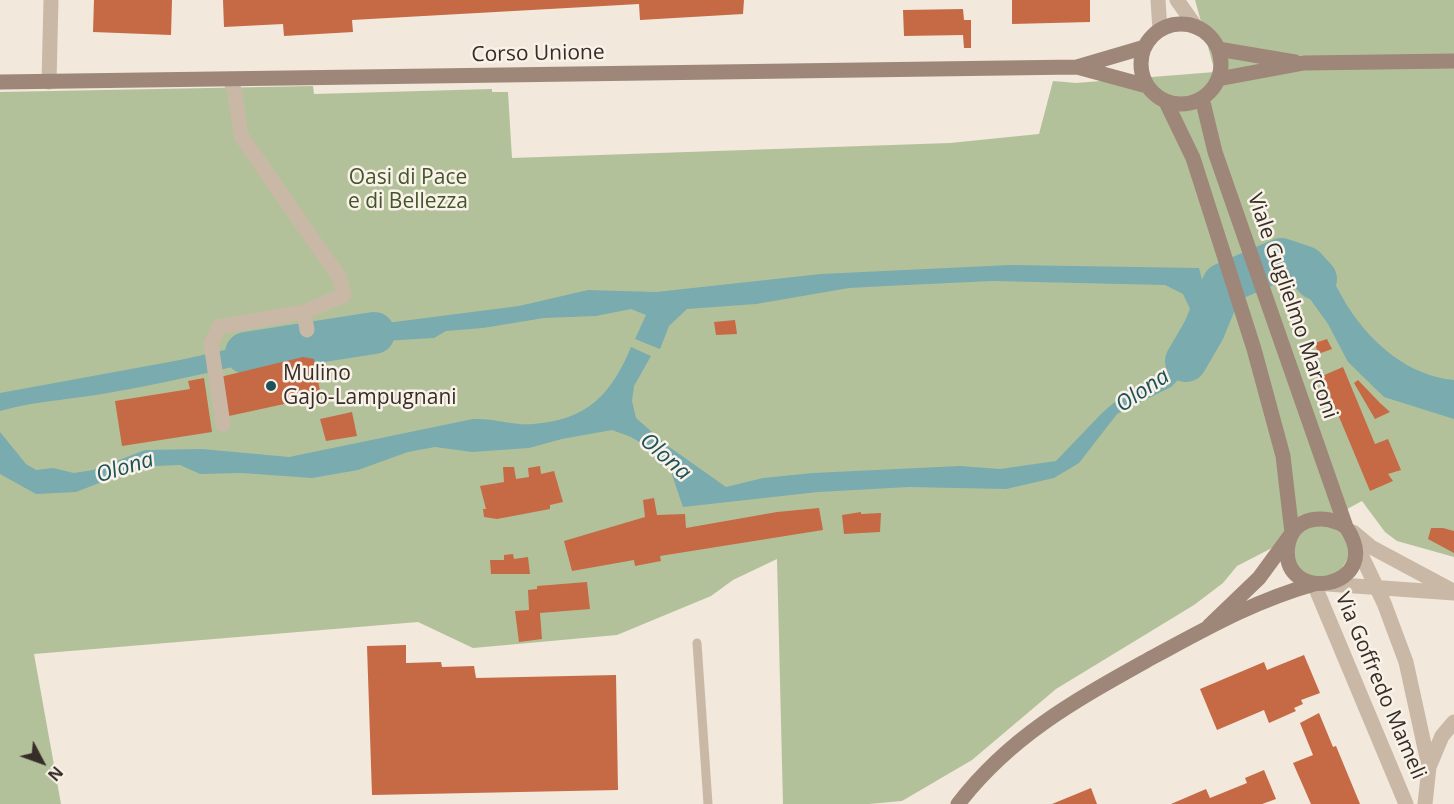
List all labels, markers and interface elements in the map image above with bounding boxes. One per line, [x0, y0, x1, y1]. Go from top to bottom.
street label: Corso Unione [471, 40, 605, 68]
park label: Oasi di Pace e di Bellezza [348, 165, 468, 215]
street label: Viale Guglielmo Marconi [1242, 190, 1342, 422]
place label: Mulino Gajo-Lampugnani [283, 361, 457, 411]
water label: Olona [1111, 364, 1175, 418]
marker: Mulino Gajo-Lampugnani [264, 379, 278, 393]
water label: Olona [634, 428, 696, 486]
water label: Olona [93, 447, 157, 489]
street label: Via Goffredo Mameli [1329, 589, 1431, 783]
north arrow [12, 732, 72, 792]
text: N [43, 762, 68, 786]

